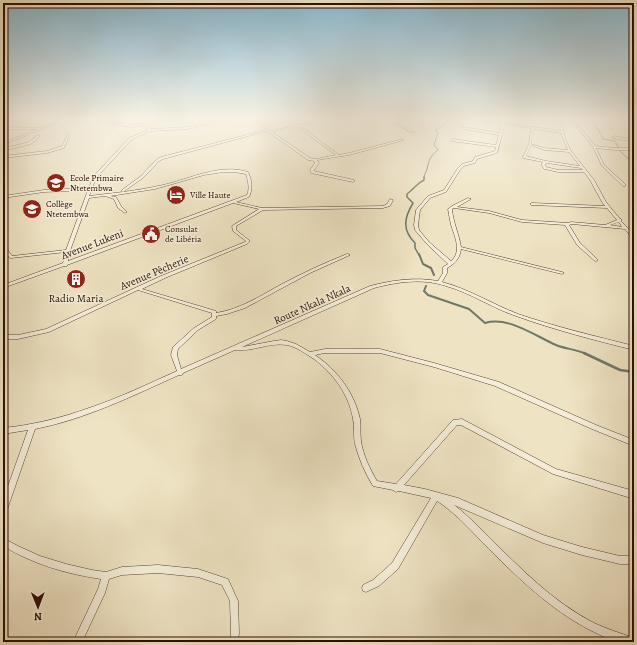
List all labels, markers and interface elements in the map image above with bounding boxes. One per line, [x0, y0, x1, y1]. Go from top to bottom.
school or university icon: Ecole Primaire Ntetembwa [45, 172, 67, 194]
place label: Ecole Primaire Ntetembwa [70, 172, 124, 194]
hotel icon: Ville Haute [165, 184, 187, 206]
place label: Ville Haute [189, 189, 231, 201]
school or university icon: Collège Ntetembwa [21, 198, 43, 220]
place label: Collège Ntetembwa [46, 198, 90, 220]
public building icon: Consulat de Libéria [140, 223, 162, 245]
place label: Consulat de Libéria [165, 223, 202, 245]
street label: Avenue Lukeni [58, 226, 126, 264]
street label: Avenue Pêcherie [117, 251, 191, 294]
building icon: Radio Maria [65, 268, 87, 290]
street label: Route Nkala Nkala [271, 280, 354, 328]
place label: Radio Maria [48, 291, 104, 306]
north arrow [18, 587, 58, 627]
text: N [34, 609, 42, 624]

